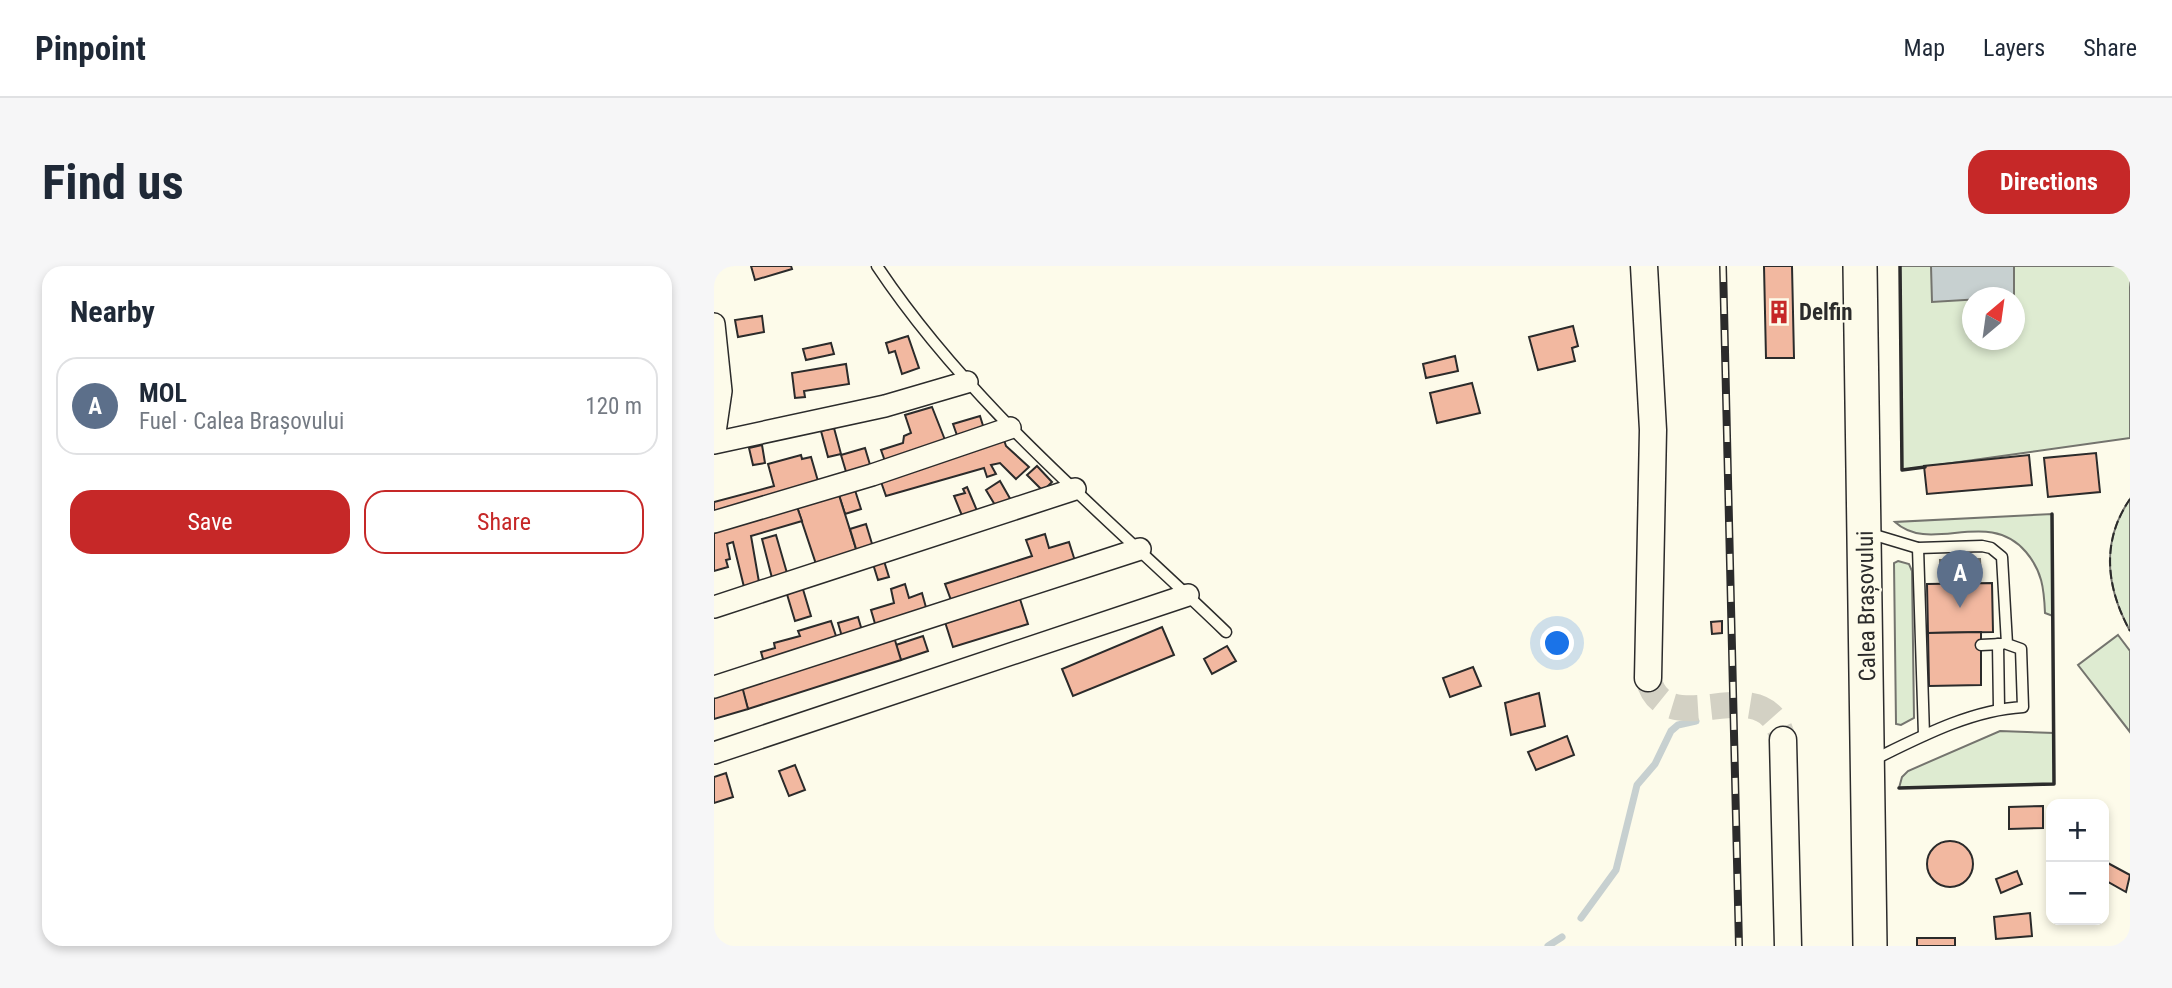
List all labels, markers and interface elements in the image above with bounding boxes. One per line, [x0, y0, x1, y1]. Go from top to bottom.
text: Pinpoint [35, 29, 146, 68]
text: Map [1904, 34, 1945, 62]
text: Layers [1983, 34, 2045, 62]
text: Share [2083, 34, 2137, 62]
button: Directions [1968, 150, 2130, 214]
text: Find us [42, 154, 184, 211]
north arrow [1962, 287, 2025, 350]
text: Nearby [70, 294, 155, 329]
building icon: Delfin [1765, 298, 1793, 326]
place label: Delfin [1799, 299, 1853, 326]
text: MOL [139, 378, 187, 408]
text: A [88, 393, 102, 420]
text: 120 m [585, 393, 642, 420]
text: Fuel · Calea Brașovului [139, 408, 344, 435]
button: Save [70, 490, 350, 554]
button: Share [364, 490, 644, 554]
street label: Calea Brașovului [1852, 530, 1881, 682]
pin: A [1937, 550, 1983, 608]
your location [1540, 626, 1574, 660]
map controls [2046, 799, 2109, 925]
button: + [2046, 799, 2109, 862]
button: − [2046, 862, 2109, 925]

